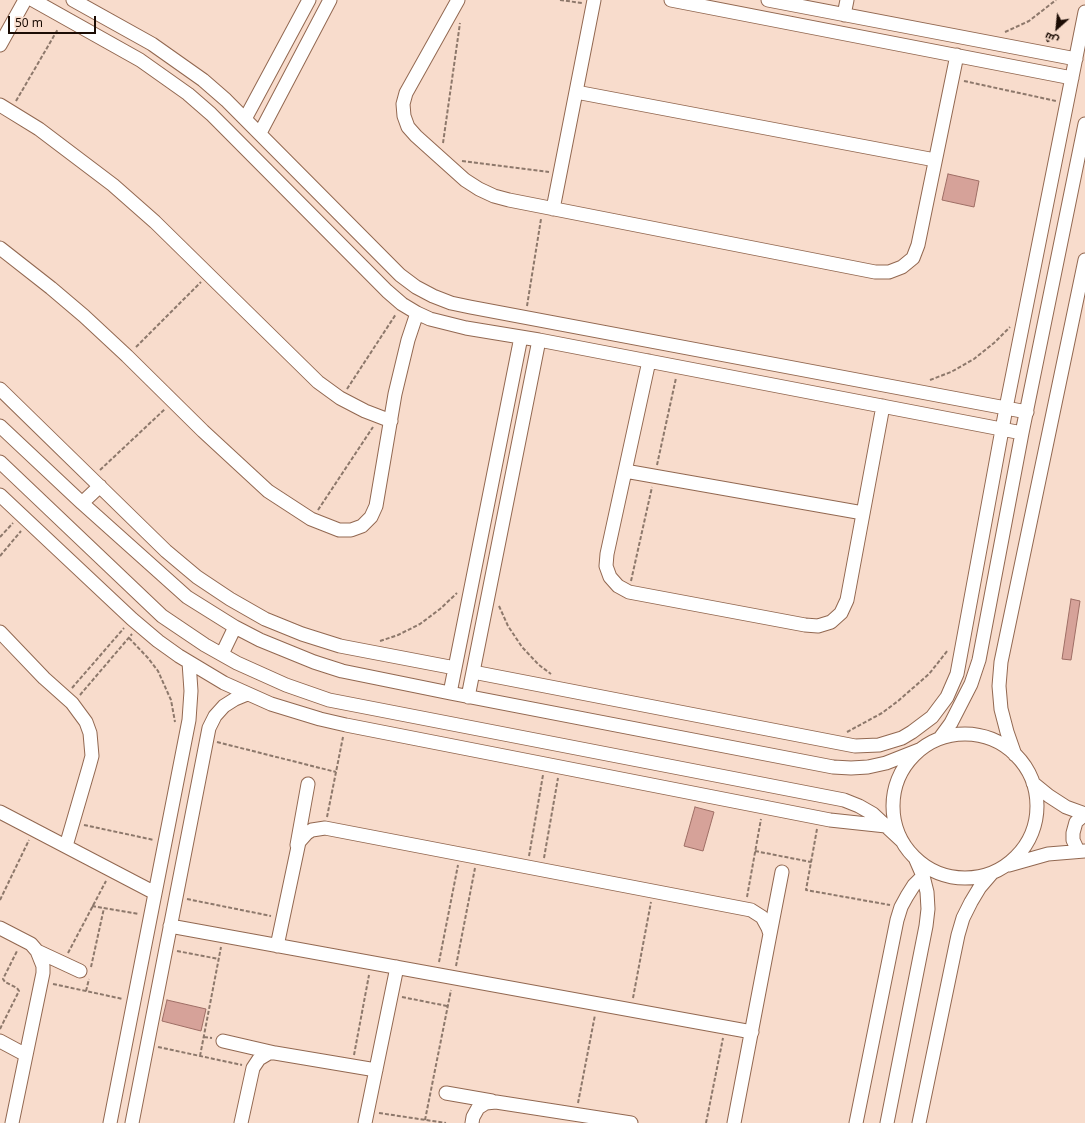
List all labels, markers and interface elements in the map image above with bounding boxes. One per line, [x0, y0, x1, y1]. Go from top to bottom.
scale bar [10, 8, 98, 34]
north arrow [1037, 8, 1077, 48]
text: 50 m [15, 14, 43, 31]
text: ش [1042, 29, 1061, 49]

